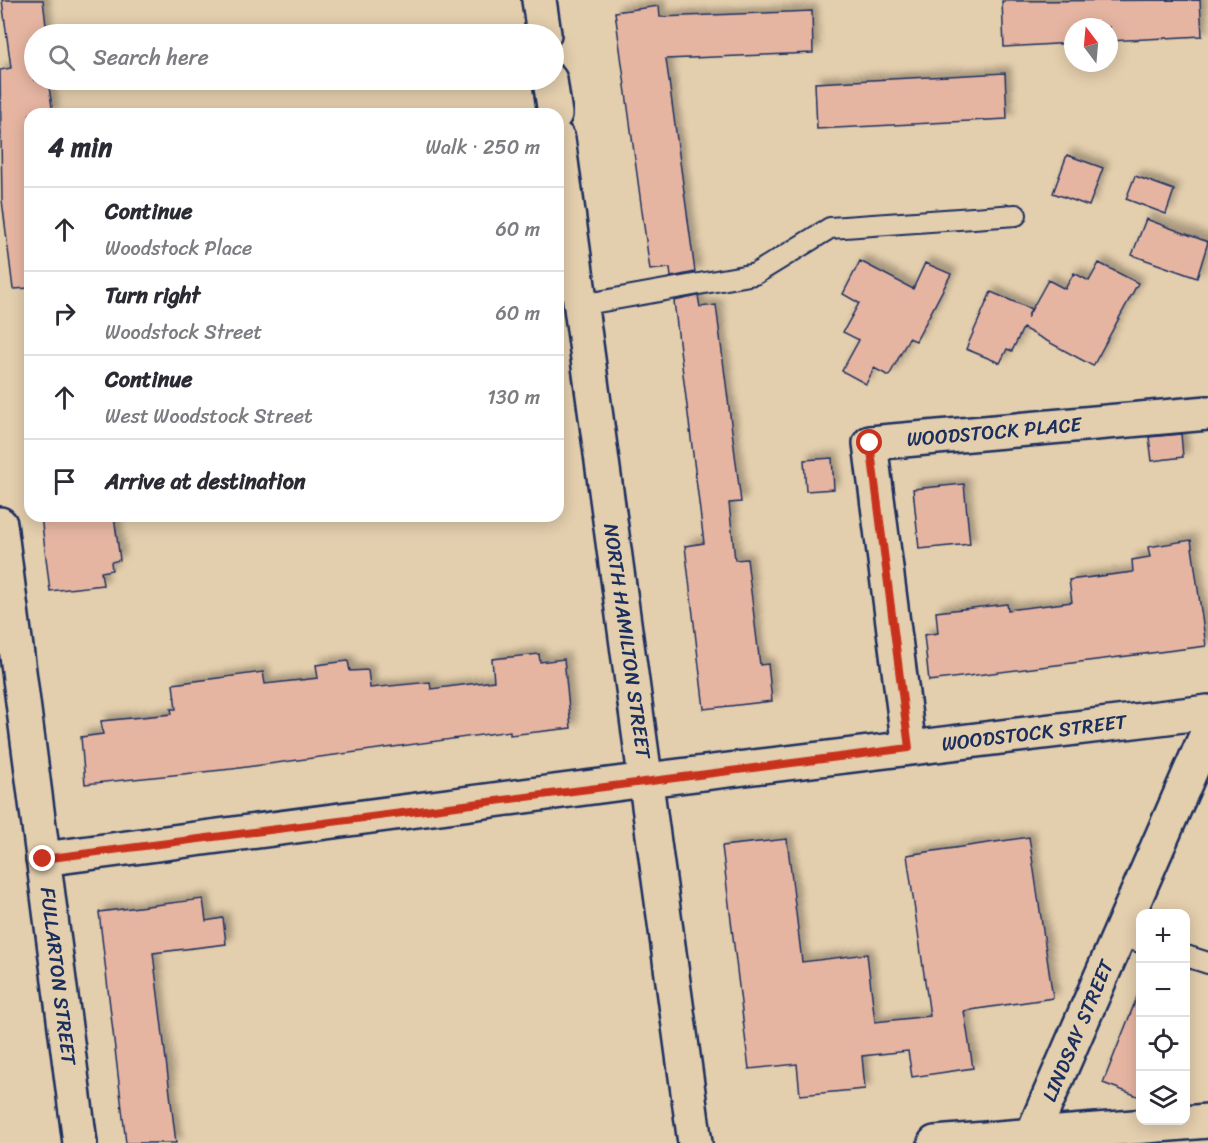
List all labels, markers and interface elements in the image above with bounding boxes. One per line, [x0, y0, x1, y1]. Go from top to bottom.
north arrow [1064, 18, 1118, 72]
search box [24, 24, 564, 90]
text: Search here [93, 38, 209, 77]
icon: search [45, 41, 78, 74]
text: 4 min [48, 124, 112, 170]
text: Walk · 250 m [426, 130, 540, 165]
text: Continue [105, 192, 193, 231]
text: 60 m [495, 212, 540, 247]
icon: ahead [48, 213, 81, 246]
text: Woodstock Place [105, 231, 252, 266]
text: Turn right [105, 276, 200, 315]
text: 60 m [495, 296, 540, 331]
icon: right [48, 297, 81, 330]
text: Woodstock Street [105, 315, 262, 350]
text: Continue [105, 360, 193, 399]
text: 130 m [487, 380, 540, 415]
icon: ahead [48, 381, 81, 414]
text: West Woodstock Street [105, 399, 313, 434]
street label: WOODSTOCK PLACE [905, 407, 1085, 457]
route start [856, 429, 882, 455]
text: Arrive at destination [105, 462, 306, 501]
icon: arrive [48, 465, 81, 498]
street label: NORTH HAMILTON STREET [593, 521, 661, 763]
street label: WOODSTOCK STREET [939, 704, 1130, 762]
route end [29, 845, 55, 871]
street label: FULLARTON STREET [30, 885, 87, 1069]
map controls [1136, 909, 1190, 1125]
button: + [1136, 909, 1190, 963]
street label: LINDSAY STREET [1032, 954, 1124, 1107]
button: − [1136, 963, 1190, 1017]
button: locate [1136, 1017, 1190, 1071]
button: layers [1136, 1071, 1190, 1125]

